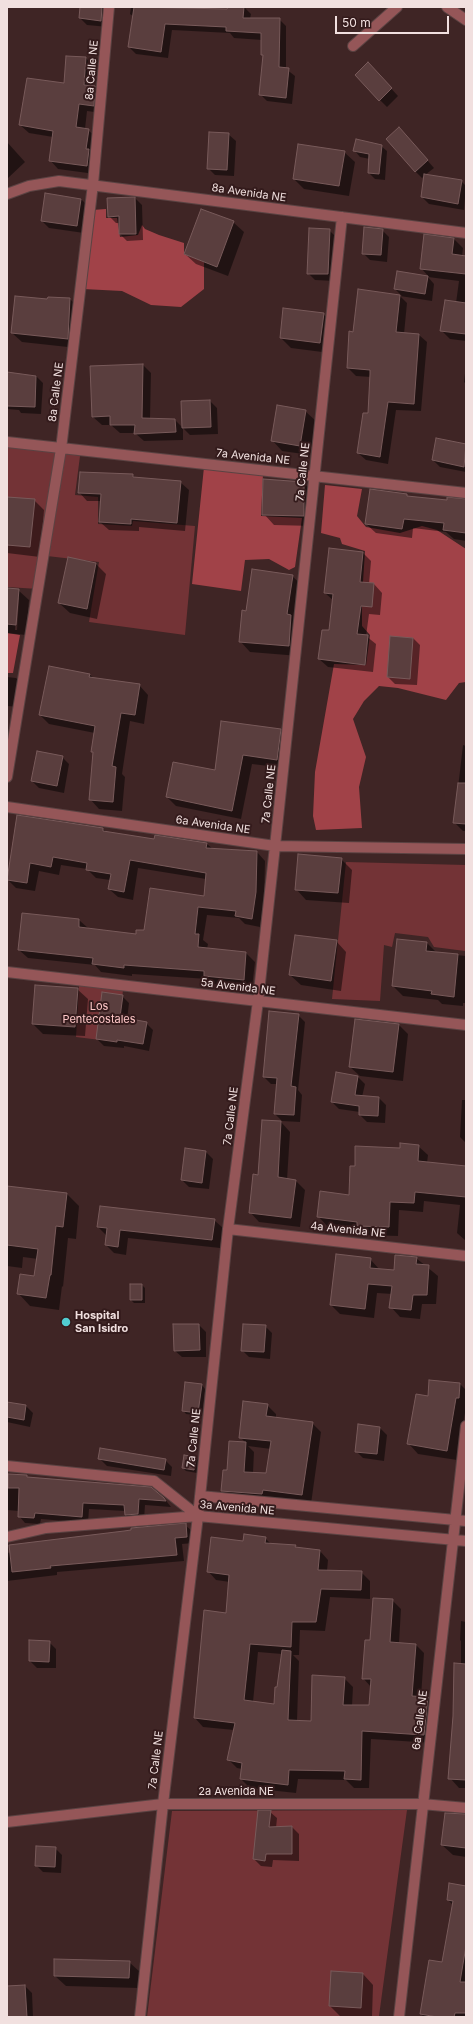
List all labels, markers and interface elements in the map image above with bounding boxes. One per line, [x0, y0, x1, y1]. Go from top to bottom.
scale bar [337, 8, 451, 34]
text: 50 m [342, 15, 371, 30]
street label: 8a Calle NE [83, 40, 101, 100]
street label: 8a Avenida NE [211, 181, 287, 205]
street label: 8a Calle NE [46, 361, 66, 423]
street label: 7a Calle NE [293, 442, 313, 502]
street label: 7a Avenida NE [215, 447, 291, 467]
street label: 7a Calle NE [259, 764, 279, 824]
street label: 6a Avenida NE [175, 813, 251, 837]
street label: 5a Avenida NE [200, 976, 276, 998]
park label: Los Pentecostales [62, 1000, 136, 1026]
street label: 7a Calle NE [221, 1086, 241, 1146]
street label: 4a Avenida NE [310, 1219, 386, 1241]
place label: Hospital San Isidro [75, 1309, 128, 1335]
marker: Hospital San Isidro [60, 1316, 72, 1328]
street label: 7a Calle NE [184, 1408, 204, 1468]
street label: 3a Avenida NE [199, 1498, 275, 1518]
street label: 6a Calle NE [410, 1689, 430, 1751]
street label: 7a Calle NE [146, 1730, 166, 1790]
street label: 2a Avenida NE [198, 1785, 274, 1799]

